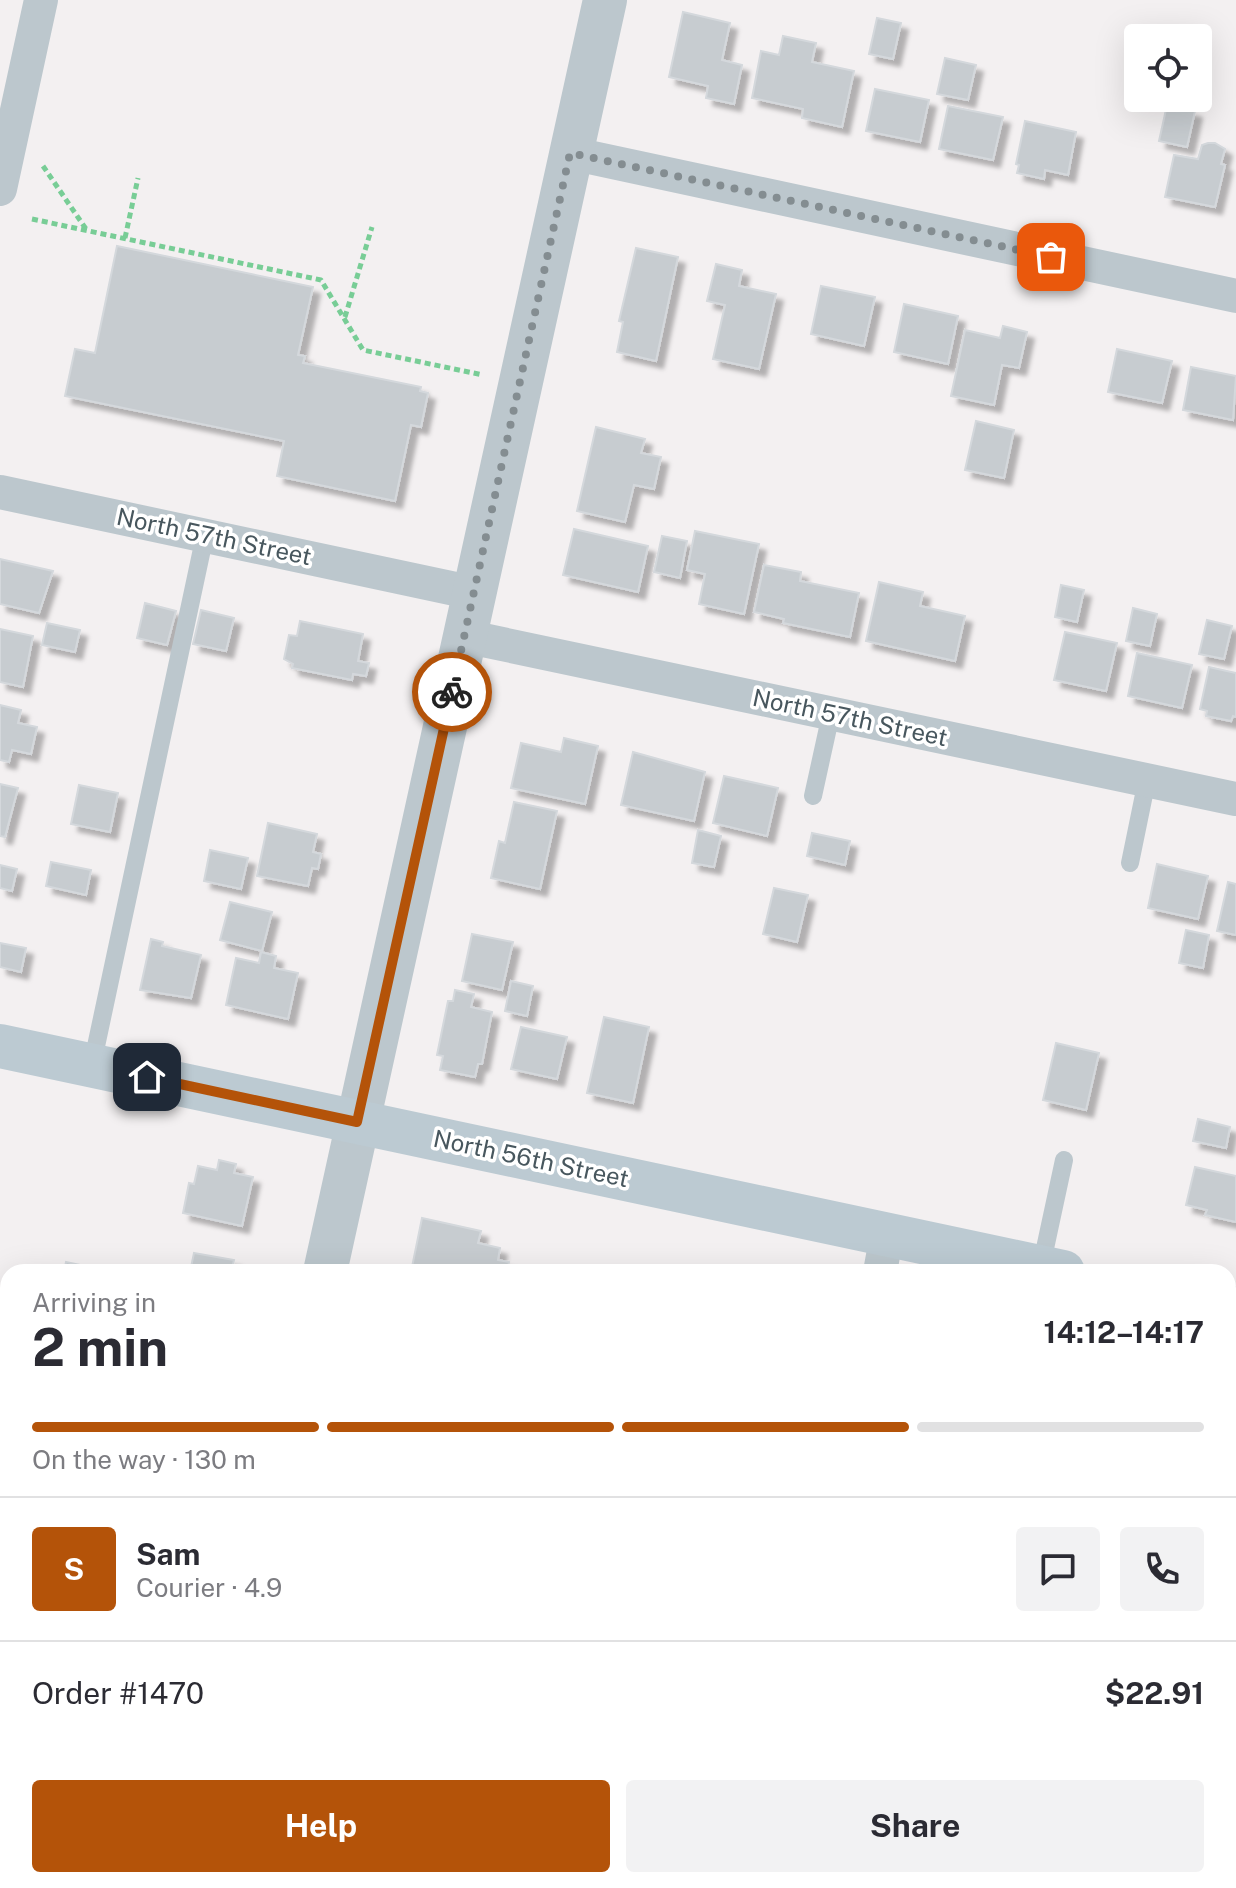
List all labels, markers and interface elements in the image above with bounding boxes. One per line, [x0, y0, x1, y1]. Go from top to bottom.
map controls [1124, 24, 1212, 112]
button: locate [1124, 24, 1212, 112]
pin [1017, 223, 1085, 291]
icon: bag [1029, 235, 1073, 279]
street label: North 57th Street [114, 502, 314, 570]
courier [412, 652, 492, 732]
icon: bike [430, 670, 474, 714]
street label: North 57th Street [750, 683, 950, 751]
pin [113, 1043, 181, 1111]
icon: home [125, 1055, 169, 1099]
street label: North 56th Street [431, 1124, 631, 1192]
text: Arriving in [32, 1287, 156, 1318]
text: 14:12–14:17 [1044, 1314, 1204, 1350]
text: 2 min [32, 1317, 168, 1378]
text: On the way · 130 m [32, 1444, 256, 1475]
button: chat [1016, 1527, 1100, 1611]
button: phone [1120, 1527, 1204, 1611]
text: Sam [136, 1536, 200, 1572]
text: S [64, 1551, 84, 1587]
text: Courier · 4.9 [136, 1572, 282, 1603]
text: Order #1470 [32, 1675, 204, 1711]
text: $22.91 [1105, 1675, 1204, 1711]
button: Help [32, 1780, 610, 1872]
button: Share [626, 1780, 1204, 1872]

